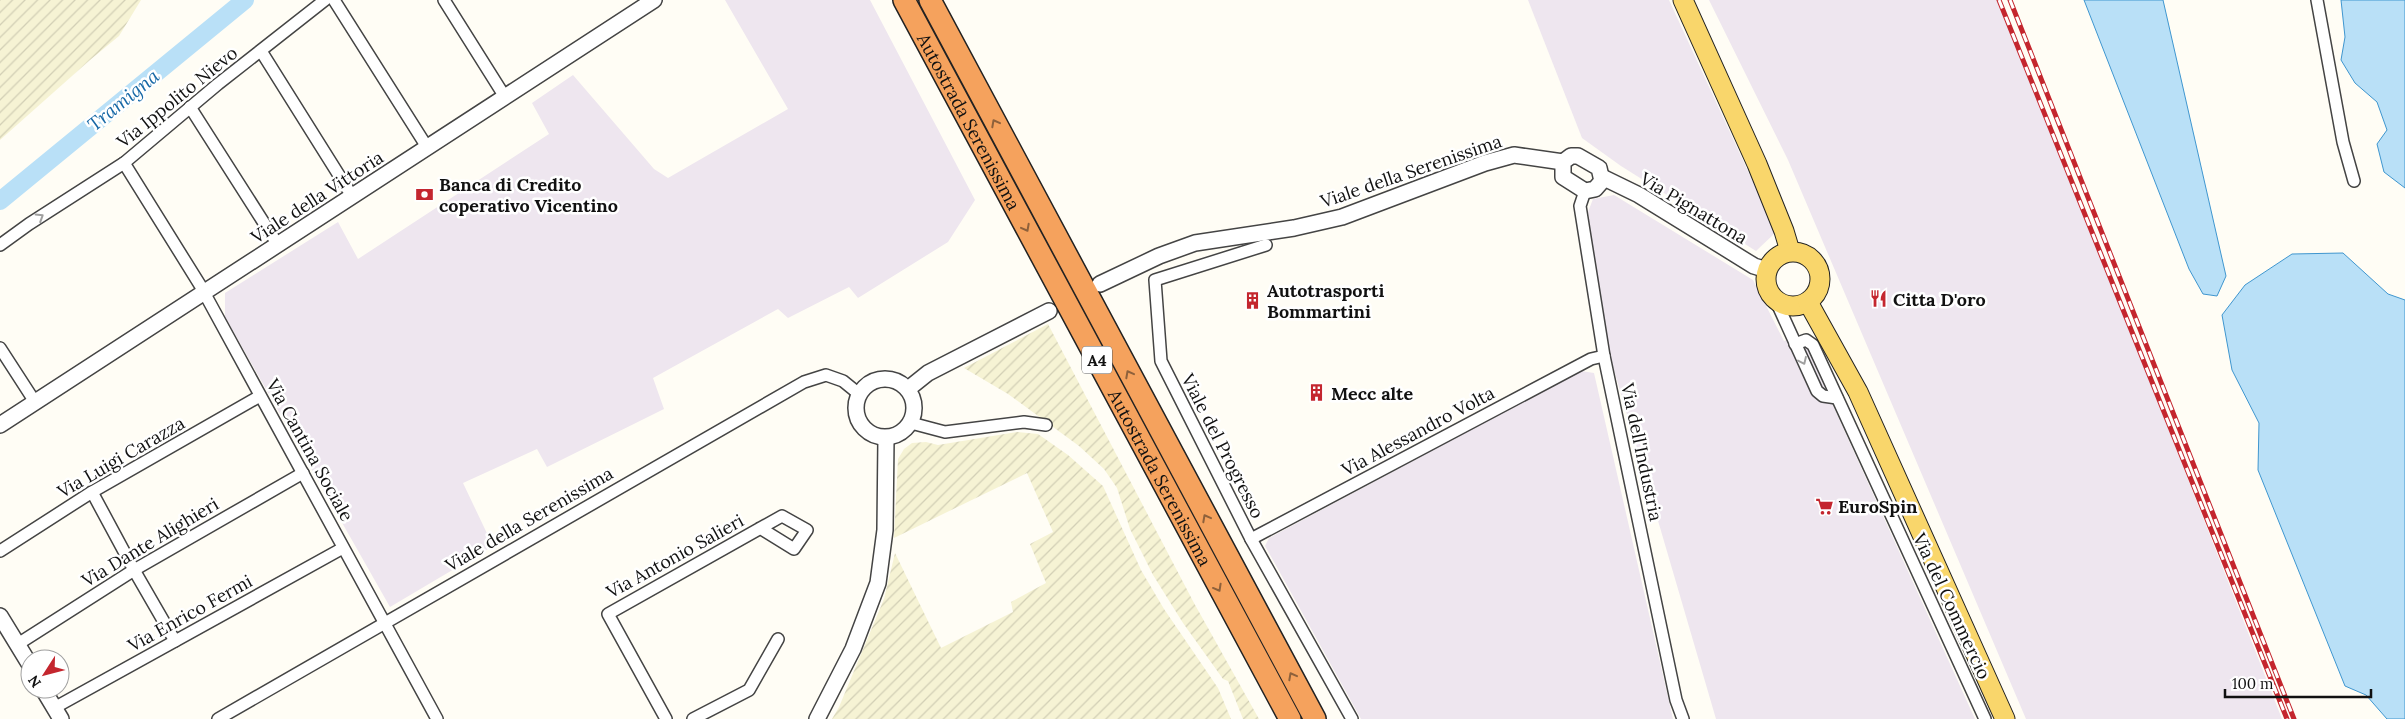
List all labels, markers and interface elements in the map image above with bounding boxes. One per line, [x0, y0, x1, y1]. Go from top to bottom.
street label: Autostrada Serenissima [912, 28, 1026, 214]
street label: Via Ippolito Nievo [111, 41, 242, 153]
water label: Tramigna [82, 63, 164, 136]
one-way arrow [991, 119, 1001, 128]
street label: Viale della Serenissima [1316, 129, 1505, 213]
street label: Viale della Vittoria [246, 146, 387, 249]
street label: Via Pignattona [1635, 166, 1752, 249]
place label: Banca di Credito coperativo Vicentino [439, 173, 618, 217]
bank icon: Banca di Credito coperativo Vicentino [415, 184, 435, 204]
one-way arrow [34, 214, 43, 223]
one-way arrow [1020, 223, 1030, 232]
place label: Autotrasporti Bommartini [1267, 279, 1385, 323]
place label: Citta D'oro [1893, 288, 1986, 311]
restaurant icon: Citta D'oro [1869, 289, 1889, 309]
building icon: Autotrasporti Bommartini [1243, 290, 1263, 310]
road number: A4 [1082, 346, 1112, 374]
one-way arrow [1797, 356, 1807, 365]
street label: Viale del Progresso [1176, 369, 1269, 522]
one-way arrow [1125, 371, 1135, 380]
street label: Via Cantina Sociale [261, 374, 359, 526]
street label: Via dell'Industria [1616, 380, 1668, 523]
street label: Via Alessandro Volta [1337, 381, 1498, 481]
place label: Mecc alte [1331, 382, 1414, 405]
building icon: Mecc alte [1307, 383, 1327, 403]
street label: Autostrada Serenissima [1103, 384, 1217, 570]
street label: Via Luigi Carazza [52, 411, 189, 503]
street label: Viale della Serenissima [440, 462, 617, 577]
street label: Via Dante Alighieri [77, 492, 223, 592]
place label: EuroSpin [1838, 495, 1918, 518]
supermarket icon: EuroSpin [1814, 496, 1834, 516]
street label: Via Antonio Salieri [601, 509, 748, 604]
one-way arrow [1202, 514, 1212, 523]
street label: Via del Commercio [1908, 528, 1996, 683]
street label: Via Enrico Fermi [123, 569, 256, 657]
one-way arrow [1212, 582, 1222, 591]
north arrow [20, 649, 70, 699]
scale bar [2225, 666, 2371, 698]
text: N [24, 672, 45, 691]
one-way arrow [1288, 672, 1298, 681]
text: 100 m [2232, 674, 2273, 693]

